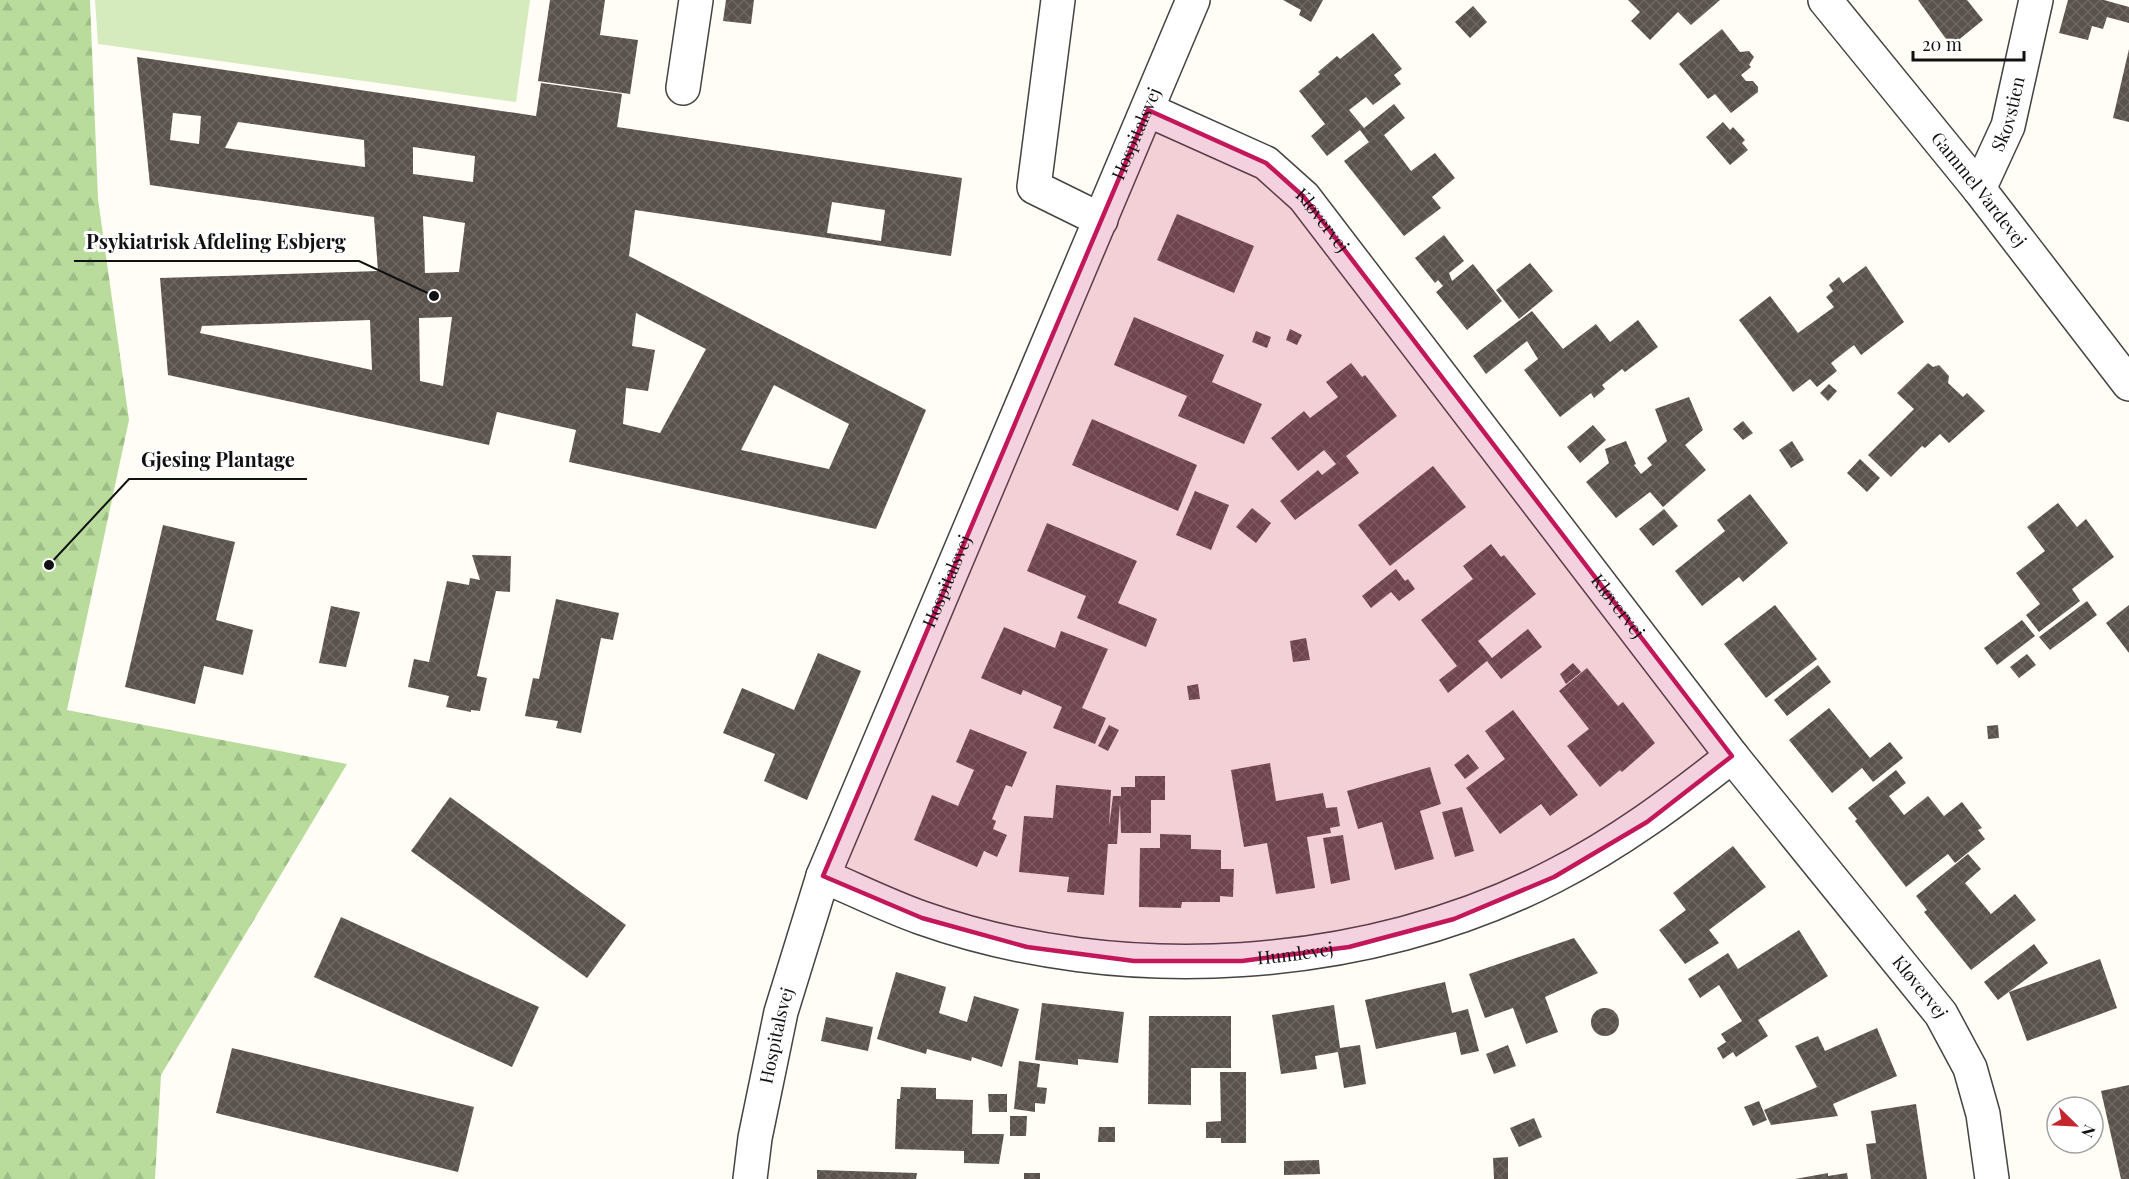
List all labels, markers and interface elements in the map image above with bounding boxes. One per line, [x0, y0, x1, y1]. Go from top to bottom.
scale bar [1913, 24, 2024, 62]
text: 20 m [1922, 32, 1962, 56]
street label: Skovstien [1985, 74, 2030, 155]
street label: Hospitalsvej [1105, 84, 1166, 183]
street label: Gammel Vardevej [1926, 126, 2032, 252]
street label: Kløvervej [1291, 182, 1355, 257]
callout: Psykiatrisk Afdeling Esbjerg [74, 223, 359, 261]
text: Psykiatrisk Afdeling Esbjerg [86, 227, 346, 254]
callout: Gjesing Plantage [129, 441, 307, 479]
text: Gjesing Plantage [141, 445, 295, 472]
street label: Hospitalsvej [916, 531, 977, 631]
street label: Kløvervej [1586, 569, 1651, 643]
street label: Humlevej [1256, 936, 1335, 969]
street label: Kløvervej [1887, 950, 1954, 1022]
street label: Hospitalsvej [754, 984, 799, 1086]
north arrow [2045, 1095, 2105, 1155]
text: N [2077, 1122, 2101, 1141]

